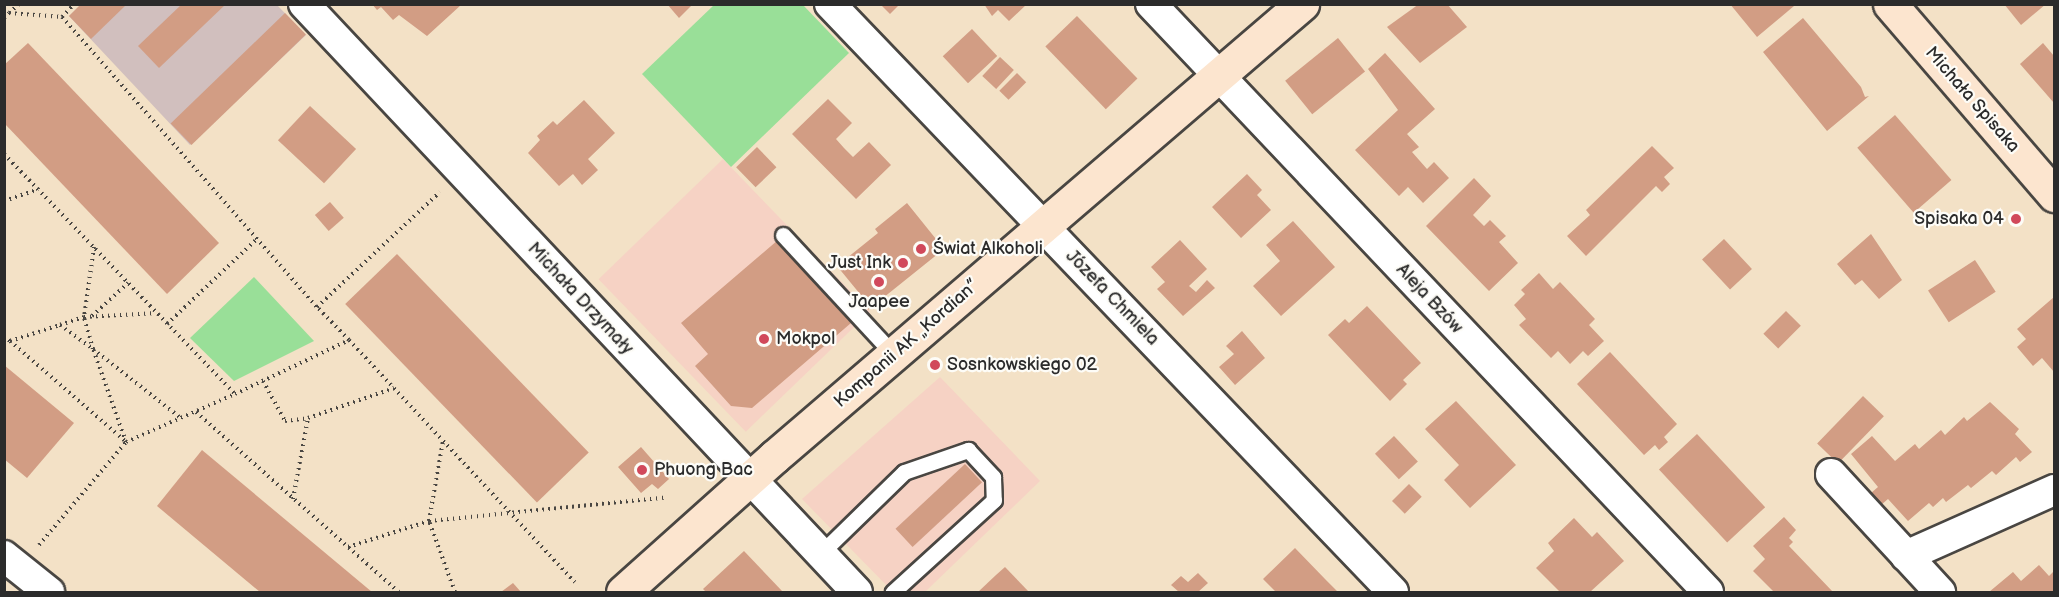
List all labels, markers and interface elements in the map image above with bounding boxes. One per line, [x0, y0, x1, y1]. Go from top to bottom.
street label: Michała Spisaka [1920, 43, 2024, 157]
place label: Spisaka 04 [1914, 208, 2004, 230]
marker: Spisaka 04 [2009, 212, 2023, 226]
street label: Michała Drzymały [523, 238, 637, 360]
place label: Świat Alkoholi [933, 238, 1043, 260]
marker: Świat Alkoholi [914, 242, 928, 256]
street label: Józefa Chmiela [1061, 246, 1163, 350]
place label: Just Ink [828, 252, 891, 274]
marker: Just Ink [896, 256, 910, 270]
street label: Aleja Bzów [1391, 260, 1467, 338]
street label: Kompanii AK „Kordian” [830, 275, 984, 413]
marker: Jaapee [872, 275, 886, 289]
place label: Jaapee [848, 291, 910, 313]
place label: Mokpol [776, 328, 835, 350]
marker: Mokpol [757, 332, 771, 346]
place label: Sosnkowskiego 02 [947, 354, 1097, 376]
marker: Sosnkowskiego 02 [928, 358, 942, 372]
place label: Phuong Bac [654, 459, 753, 481]
marker: Phuong Bac [635, 463, 649, 477]

